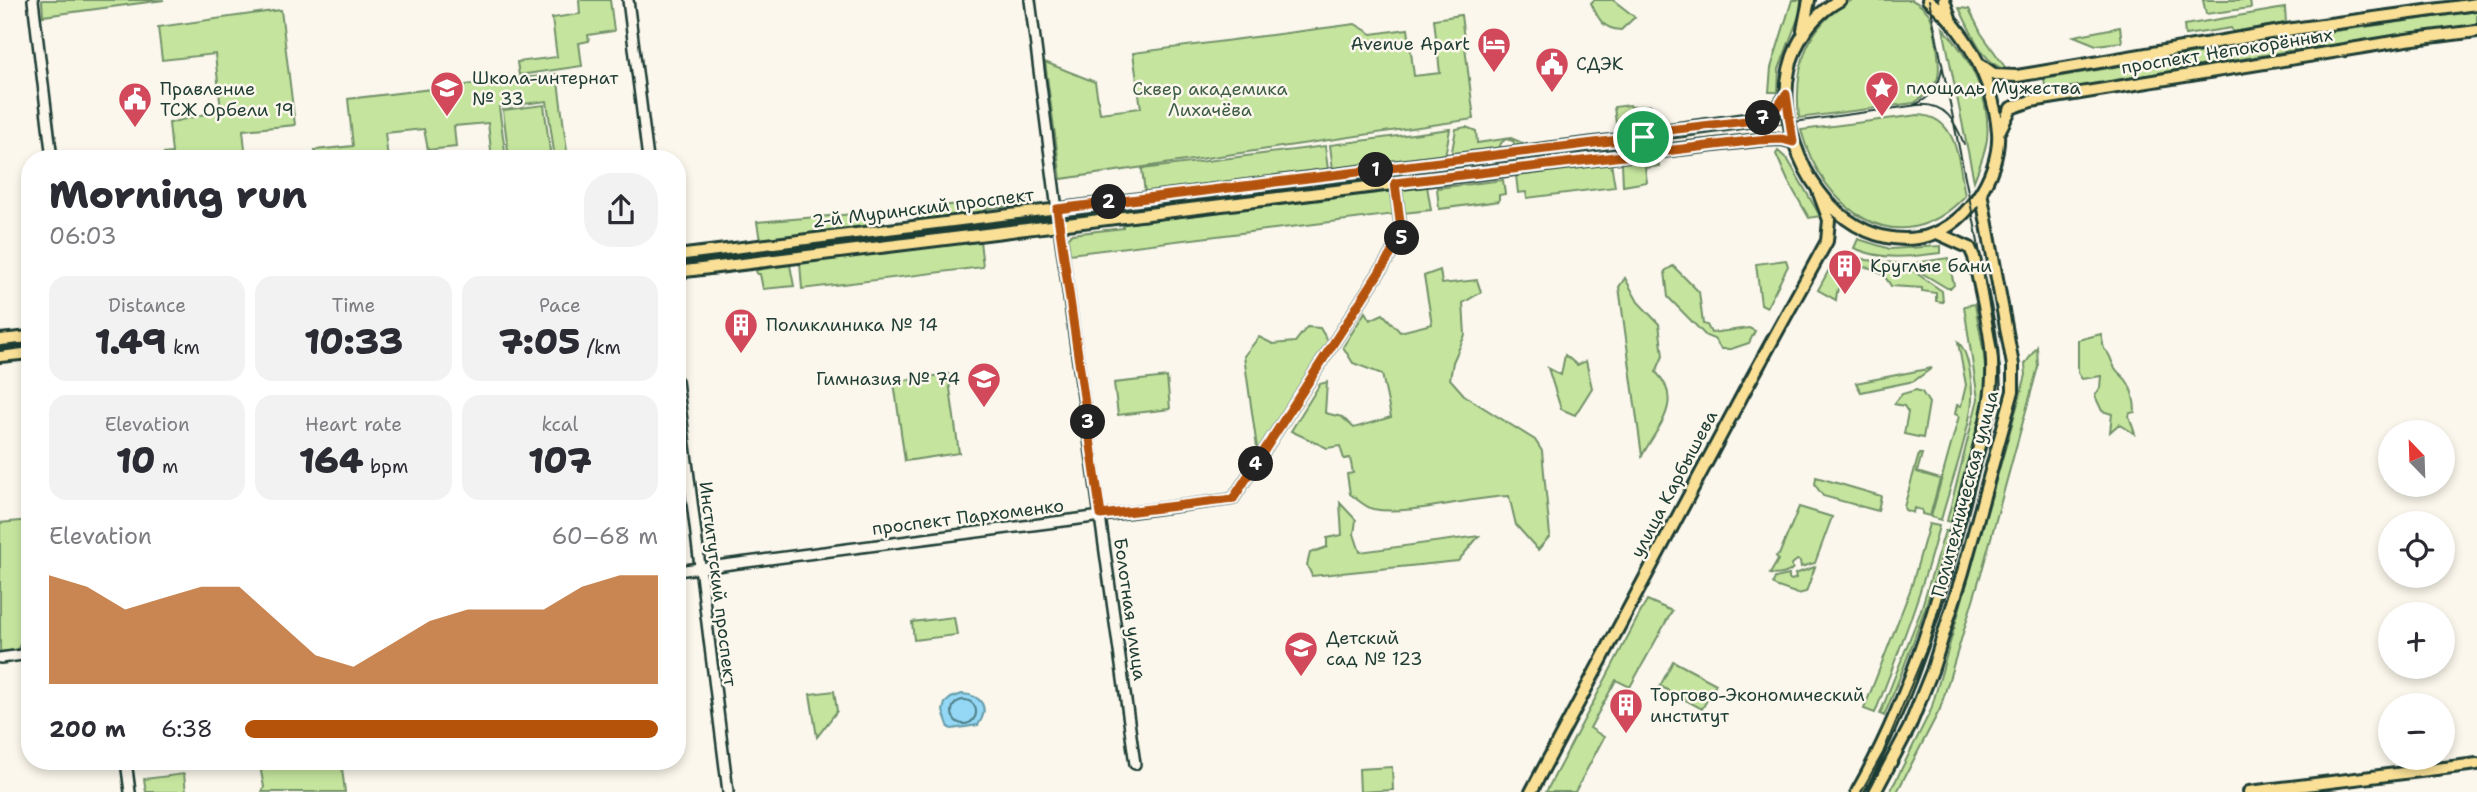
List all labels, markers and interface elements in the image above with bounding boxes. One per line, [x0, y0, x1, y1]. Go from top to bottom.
street label: проспект Непокорённых [2119, 22, 2335, 80]
hotel icon: Avenue Apart [1475, 25, 1513, 74]
place label: Avenue Apart [1350, 32, 1470, 56]
public building icon: СДЭК [1533, 45, 1571, 94]
place label: СДЭК [1576, 52, 1624, 76]
place label: Школа-интернат № 33 [472, 66, 619, 111]
school or university icon: Школа-интернат № 33 [428, 69, 466, 118]
place icon: площадь Мужества [1863, 69, 1901, 118]
place label: площадь Мужества [1906, 76, 2081, 100]
place label: Правление ТСЖ Орбели 19 [160, 77, 294, 122]
park label: Сквер академика Лихачёва [1132, 77, 1288, 122]
public building icon: Правление ТСЖ Орбели 19 [116, 80, 154, 129]
pin: 7 [1746, 100, 1780, 136]
text: 7 [1756, 105, 1769, 130]
pin [1613, 107, 1673, 167]
icon: arrive [1624, 118, 1662, 156]
pin: 1 [1358, 152, 1394, 188]
text: 1 [1371, 157, 1380, 182]
text: Morning run [49, 169, 307, 220]
button: share [584, 173, 658, 247]
street label: 2-й Муринский проспект [811, 182, 1036, 234]
pin: 2 [1092, 184, 1126, 220]
text: 2 [1102, 189, 1115, 214]
pin: 5 [1384, 220, 1420, 256]
text: 06:03 [49, 221, 117, 251]
text: 5 [1396, 225, 1407, 250]
building icon: Круглые бани [1826, 247, 1864, 296]
place label: Круглые бани [1870, 254, 1992, 278]
text: Distance [108, 293, 186, 318]
text: Time [332, 293, 375, 318]
text: Pace [539, 293, 581, 318]
building icon: Поликлиника № 14 [722, 306, 760, 355]
place label: Поликлиника № 14 [766, 313, 938, 337]
text: 1.49 [94, 318, 166, 365]
text: 10:33 [304, 318, 403, 365]
text: 7:05 [499, 318, 580, 365]
text: km [166, 335, 200, 360]
text: /km [580, 335, 621, 360]
school or university icon: Гимназия № 74 [965, 360, 1003, 409]
place label: Гимназия № 74 [816, 367, 960, 391]
street label: Политехническая улица [1926, 388, 2004, 600]
pin: 3 [1070, 404, 1106, 440]
street label: улица Карбышева [1625, 406, 1723, 562]
text: 3 [1081, 409, 1094, 434]
text: Elevation [105, 412, 190, 437]
text: Heart rate [305, 412, 402, 437]
text: kcal [541, 412, 578, 437]
north arrow [2378, 420, 2455, 497]
map controls [2378, 420, 2455, 770]
text: 10 [116, 437, 156, 484]
text: 164 [299, 437, 364, 484]
text: 107 [528, 437, 592, 484]
pin: 4 [1238, 447, 1274, 482]
text: 4 [1249, 451, 1262, 476]
text: m [156, 454, 178, 479]
text: bpm [364, 454, 408, 479]
street label: Институтский проспект [694, 480, 743, 689]
street label: проспект Пархоменко [871, 493, 1065, 541]
button: locate [2378, 511, 2455, 588]
text: Elevation [49, 521, 152, 551]
text: 60–68 m [551, 521, 658, 551]
street label: Болотная улица [1108, 536, 1152, 682]
button: + [2378, 602, 2455, 679]
place label: Детский сад № 123 [1326, 626, 1423, 671]
school or university icon: Детский сад № 123 [1282, 629, 1320, 678]
place label: Торгово-Экономический институт [1650, 683, 1865, 728]
building icon: Торгово-Экономический институт [1607, 686, 1645, 735]
button: − [2378, 693, 2455, 770]
text: 200 m [49, 714, 126, 744]
text: 6:38 [161, 714, 213, 744]

